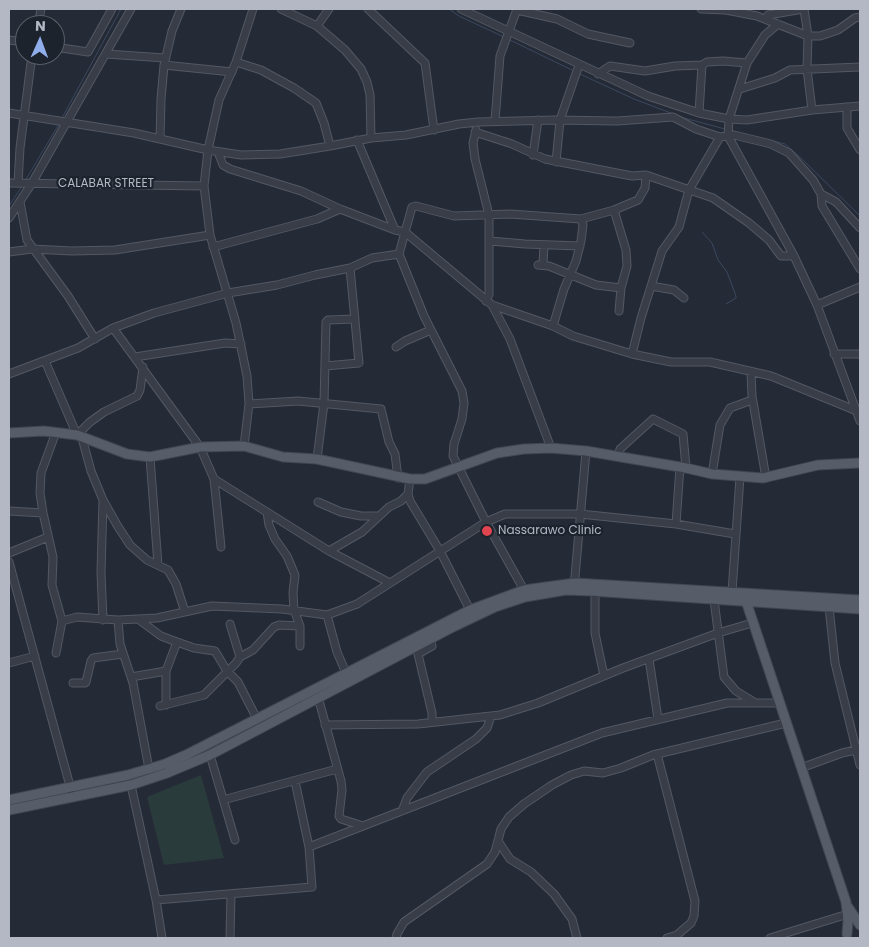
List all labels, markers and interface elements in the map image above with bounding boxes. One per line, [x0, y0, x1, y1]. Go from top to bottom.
north arrow [15, 15, 65, 65]
text: N [35, 16, 46, 36]
street label: CALABAR STREET [58, 177, 154, 191]
marker: Nassarawo Clinic [480, 524, 494, 538]
place label: Nassarawo Clinic [498, 524, 602, 538]

